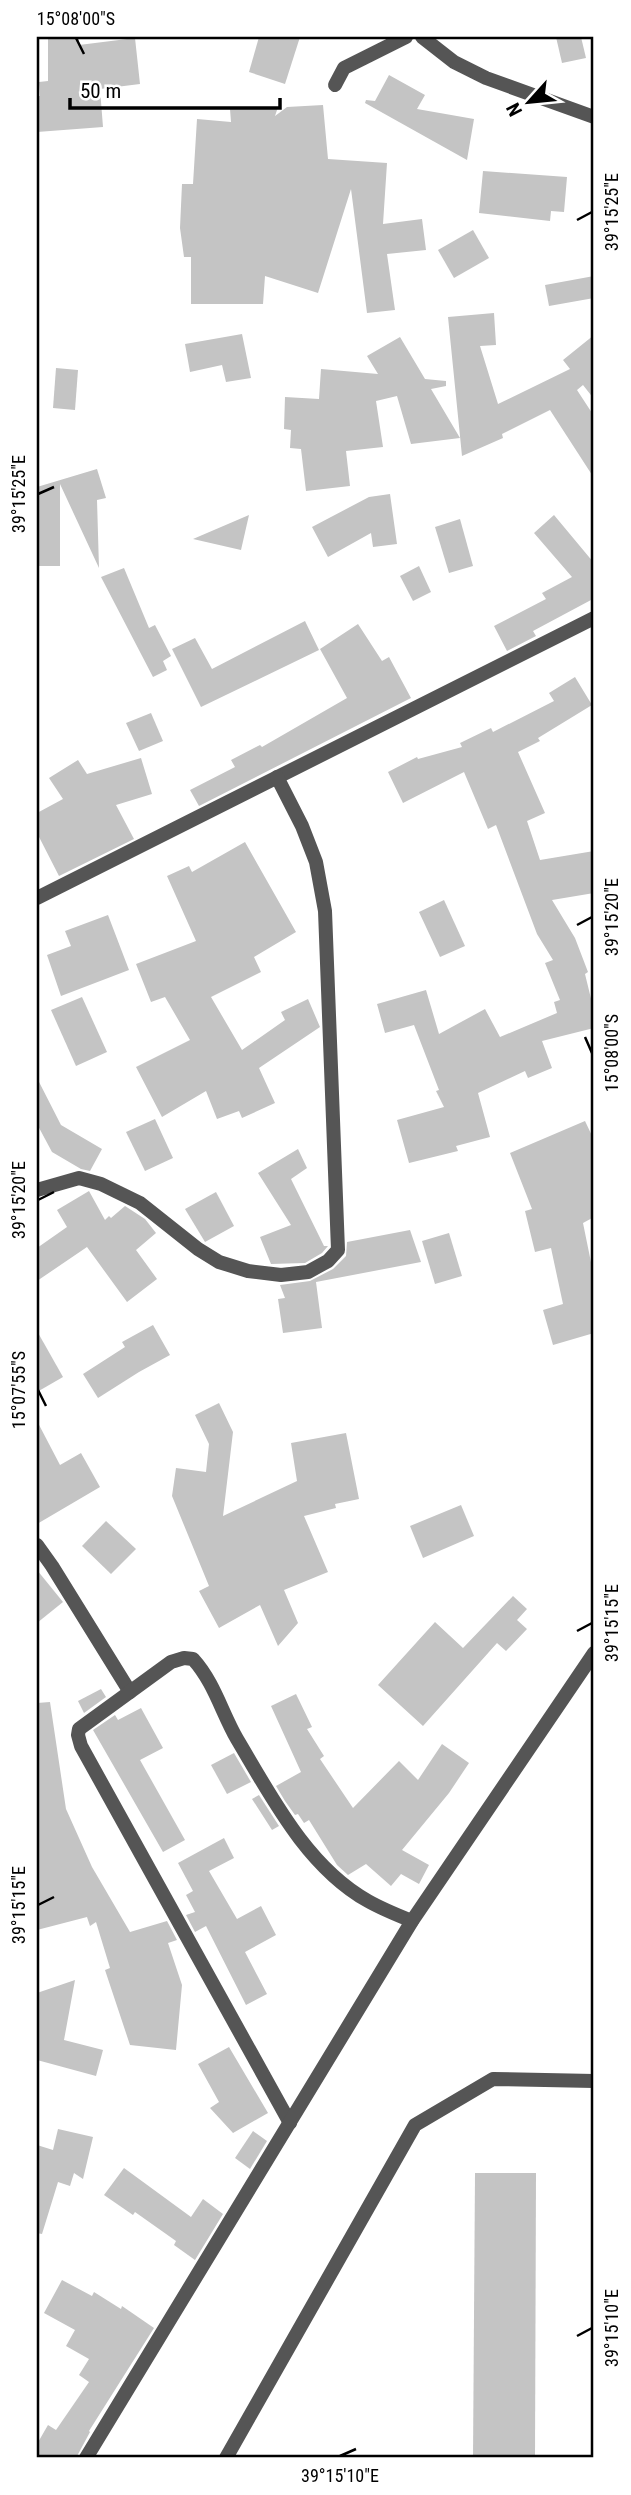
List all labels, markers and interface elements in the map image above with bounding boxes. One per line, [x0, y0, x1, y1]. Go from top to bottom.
text: 15°08'00"S [37, 8, 115, 29]
scale bar [70, 66, 280, 110]
north arrow [494, 66, 564, 136]
text: 50 m [80, 79, 121, 103]
text: N [501, 99, 527, 120]
text: 39°15'25"E [601, 173, 622, 251]
text: 39°15'25"E [8, 455, 29, 533]
text: 39°15'20"E [601, 878, 622, 956]
text: 15°08'00"S [601, 1014, 622, 1092]
text: 39°15'20"E [8, 1161, 29, 1239]
text: 15°07'55"S [8, 1351, 29, 1429]
text: 39°15'15"E [601, 1584, 622, 1662]
text: 39°15'15"E [8, 1866, 29, 1944]
text: 39°15'10"E [601, 2289, 622, 2367]
text: 39°15'10"E [301, 2465, 379, 2486]

